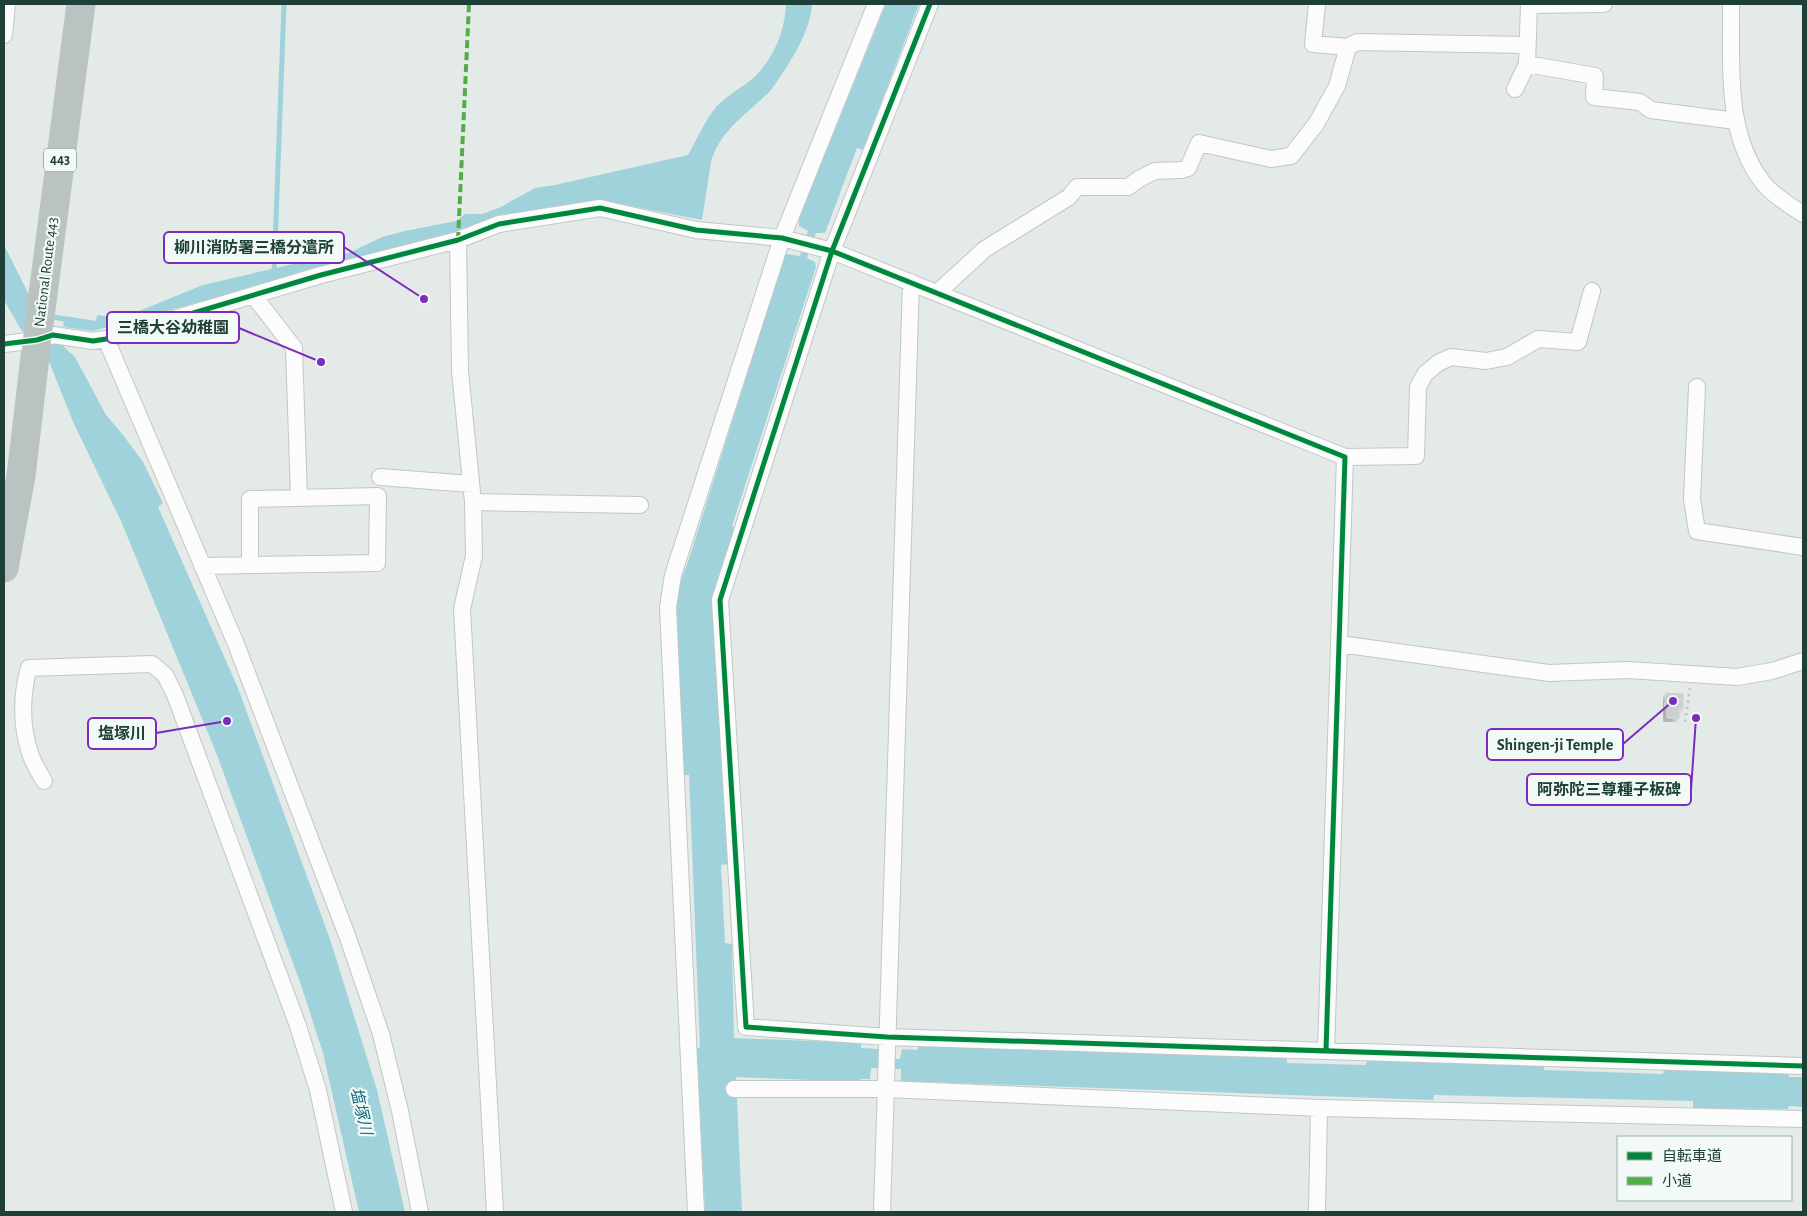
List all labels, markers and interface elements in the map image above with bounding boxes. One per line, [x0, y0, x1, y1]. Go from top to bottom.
road number: 443 [44, 148, 76, 172]
street label: National Route 443 [32, 216, 60, 328]
callout: 柳川消防署三橋分遣所 [164, 232, 344, 263]
text: 柳川消防署三橋分遣所 [174, 239, 334, 256]
callout: 三橋大谷幼稚園 [107, 312, 239, 343]
text: 三橋大谷幼稚園 [117, 319, 229, 336]
callout: 塩塚川 [88, 718, 156, 749]
text: 塩塚川 [98, 724, 146, 742]
callout: Shingen-ji Temple [1487, 729, 1623, 760]
text: Shingen-ji Temple [1497, 737, 1614, 754]
callout: 阿弥陀三尊種子板碑 [1527, 774, 1691, 805]
text: 阿弥陀三尊種子板碑 [1537, 781, 1681, 798]
water label: 塩塚川 [348, 1086, 376, 1138]
legend [1617, 1136, 1792, 1201]
text: 自転車道 [1662, 1148, 1722, 1164]
text: 小道 [1662, 1173, 1692, 1189]

